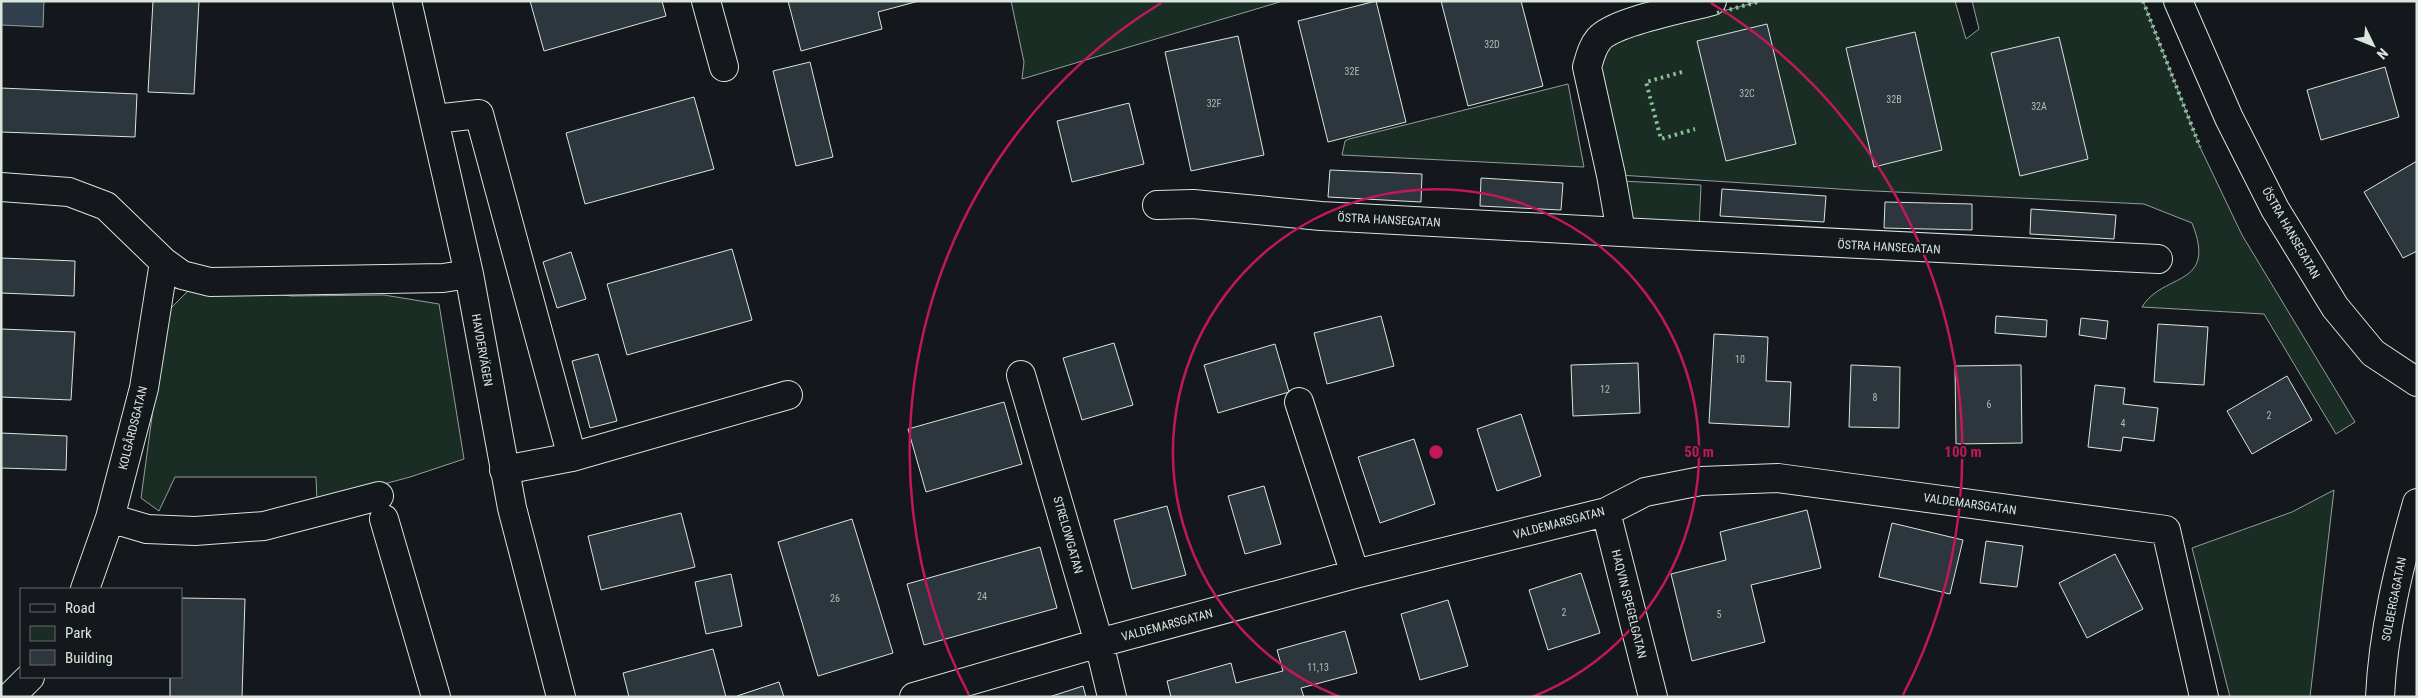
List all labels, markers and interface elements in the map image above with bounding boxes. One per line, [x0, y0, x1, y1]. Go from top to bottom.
north arrow [2348, 20, 2398, 70]
house number: 32D [1484, 39, 1500, 50]
text: N [2374, 45, 2391, 62]
house number: 32E [1345, 66, 1359, 77]
house number: 32C [1739, 88, 1755, 99]
house number: 32B [1886, 94, 1902, 105]
house number: 32F [1207, 98, 1222, 109]
house number: 32A [2031, 101, 2047, 112]
street label: ÖSTRA HANSEGATAN [2259, 184, 2324, 281]
street label: ÖSTRA HANSEGATAN [1337, 209, 1441, 230]
street label: ÖSTRA HANSEGATAN [1837, 236, 1941, 257]
street label: HAVDERVÄGEN [469, 312, 496, 387]
house number: 10 [1735, 354, 1745, 365]
street label: KOLGÅRDSGATAN [114, 384, 150, 471]
house number: 12 [1600, 384, 1610, 395]
house number: 8 [1873, 392, 1878, 403]
house number: 6 [1987, 399, 1992, 410]
house number: 2 [2267, 410, 2272, 421]
house number: 4 [2121, 418, 2126, 429]
centre of rings [1427, 443, 1445, 461]
text: 50 m [1684, 443, 1714, 461]
text: 100 m [1944, 443, 1982, 461]
street label: VALDEMARSGATAN [1923, 491, 2017, 517]
street label: STRELOWGATAN [1050, 495, 1086, 575]
street label: VALDEMARSGATAN [1512, 504, 1606, 542]
street label: HAQVIN SPEGELGATAN [1609, 548, 1649, 660]
street label: SOLBERGAGATAN [2379, 556, 2409, 642]
legend [20, 588, 182, 678]
house number: 24 [977, 591, 987, 602]
house number: 26 [830, 593, 840, 604]
text: Road [65, 599, 95, 617]
street label: VALDEMARSGATAN [1120, 606, 1214, 644]
house number: 2 [1562, 607, 1567, 618]
house number: 5 [1717, 609, 1722, 620]
text: Park [65, 624, 92, 642]
text: Building [65, 649, 113, 667]
house number: 11,13 [1307, 662, 1329, 673]

